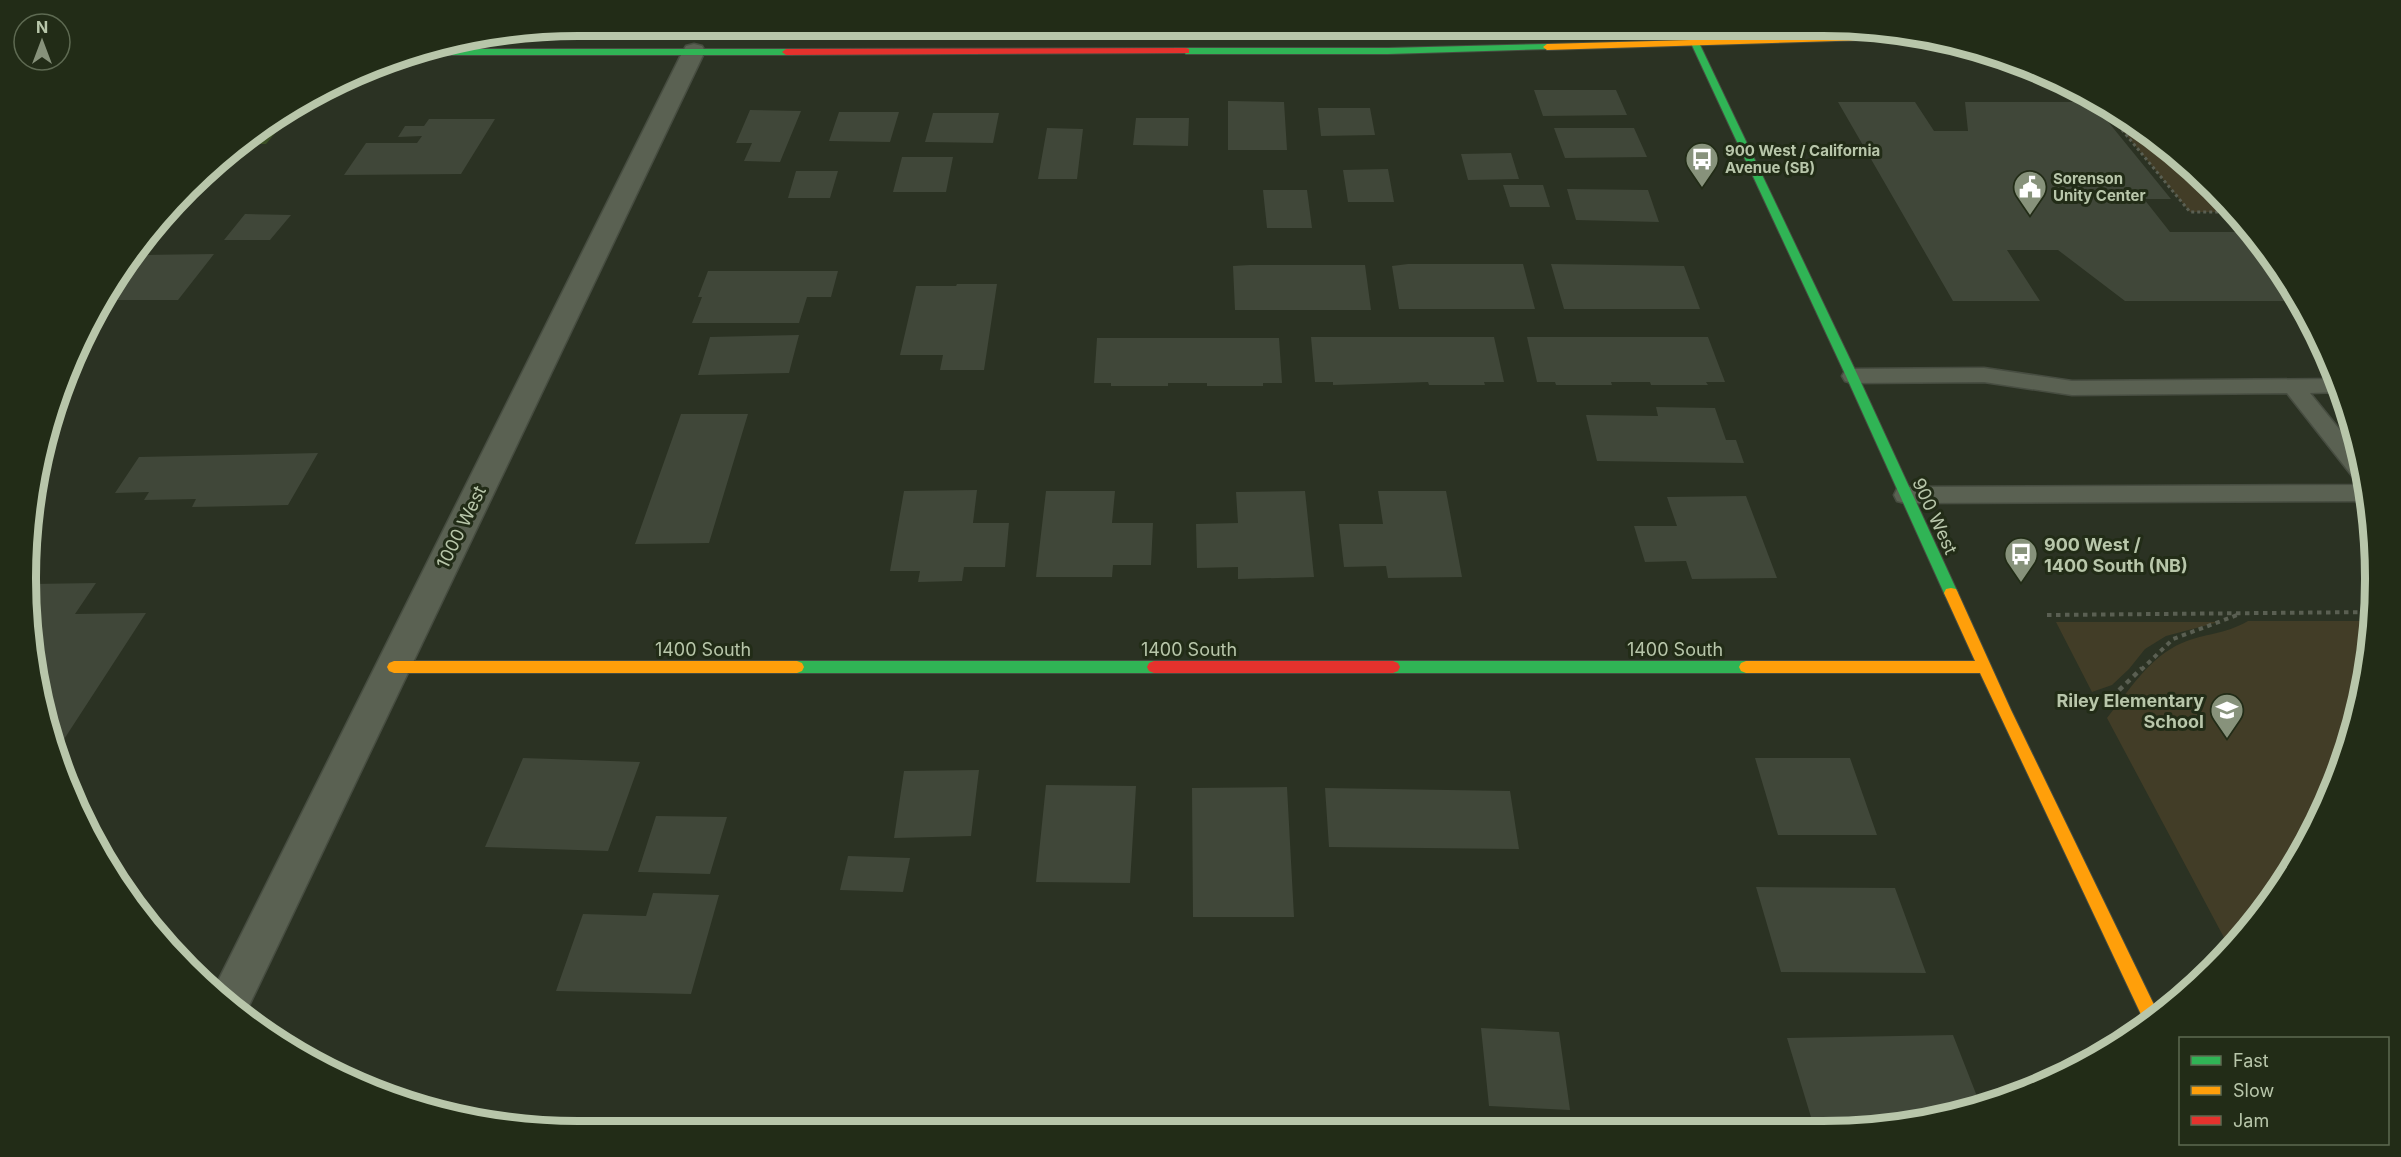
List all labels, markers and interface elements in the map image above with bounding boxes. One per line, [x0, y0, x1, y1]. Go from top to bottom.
north arrow [12, 12, 72, 72]
text: N [36, 17, 48, 37]
bus stop icon: 900 West / California Avenue (SB) [1684, 141, 1720, 188]
place label: 900 West / California Avenue (SB) [1725, 141, 1880, 177]
public building icon: Sorenson Unity Center [2012, 169, 2048, 216]
place label: Sorenson Unity Center [2053, 169, 2146, 205]
street label: 900 West [1908, 475, 1962, 558]
street label: 1000 West [432, 482, 490, 572]
place label: 900 West / 1400 South (NB) [2044, 534, 2188, 576]
bus stop icon: 900 West / 1400 South (NB) [2003, 536, 2039, 583]
street label: 1400 South [655, 639, 751, 660]
street label: 1400 South [1141, 639, 1237, 660]
street label: 1400 South [1627, 639, 1723, 660]
place label: Riley Elementary School [2056, 690, 2204, 732]
school or university icon: Riley Elementary School [2209, 692, 2245, 739]
legend [2179, 1037, 2389, 1145]
text: Fast [2233, 1050, 2269, 1071]
text: Slow [2233, 1080, 2274, 1101]
text: Jam [2233, 1110, 2269, 1131]

